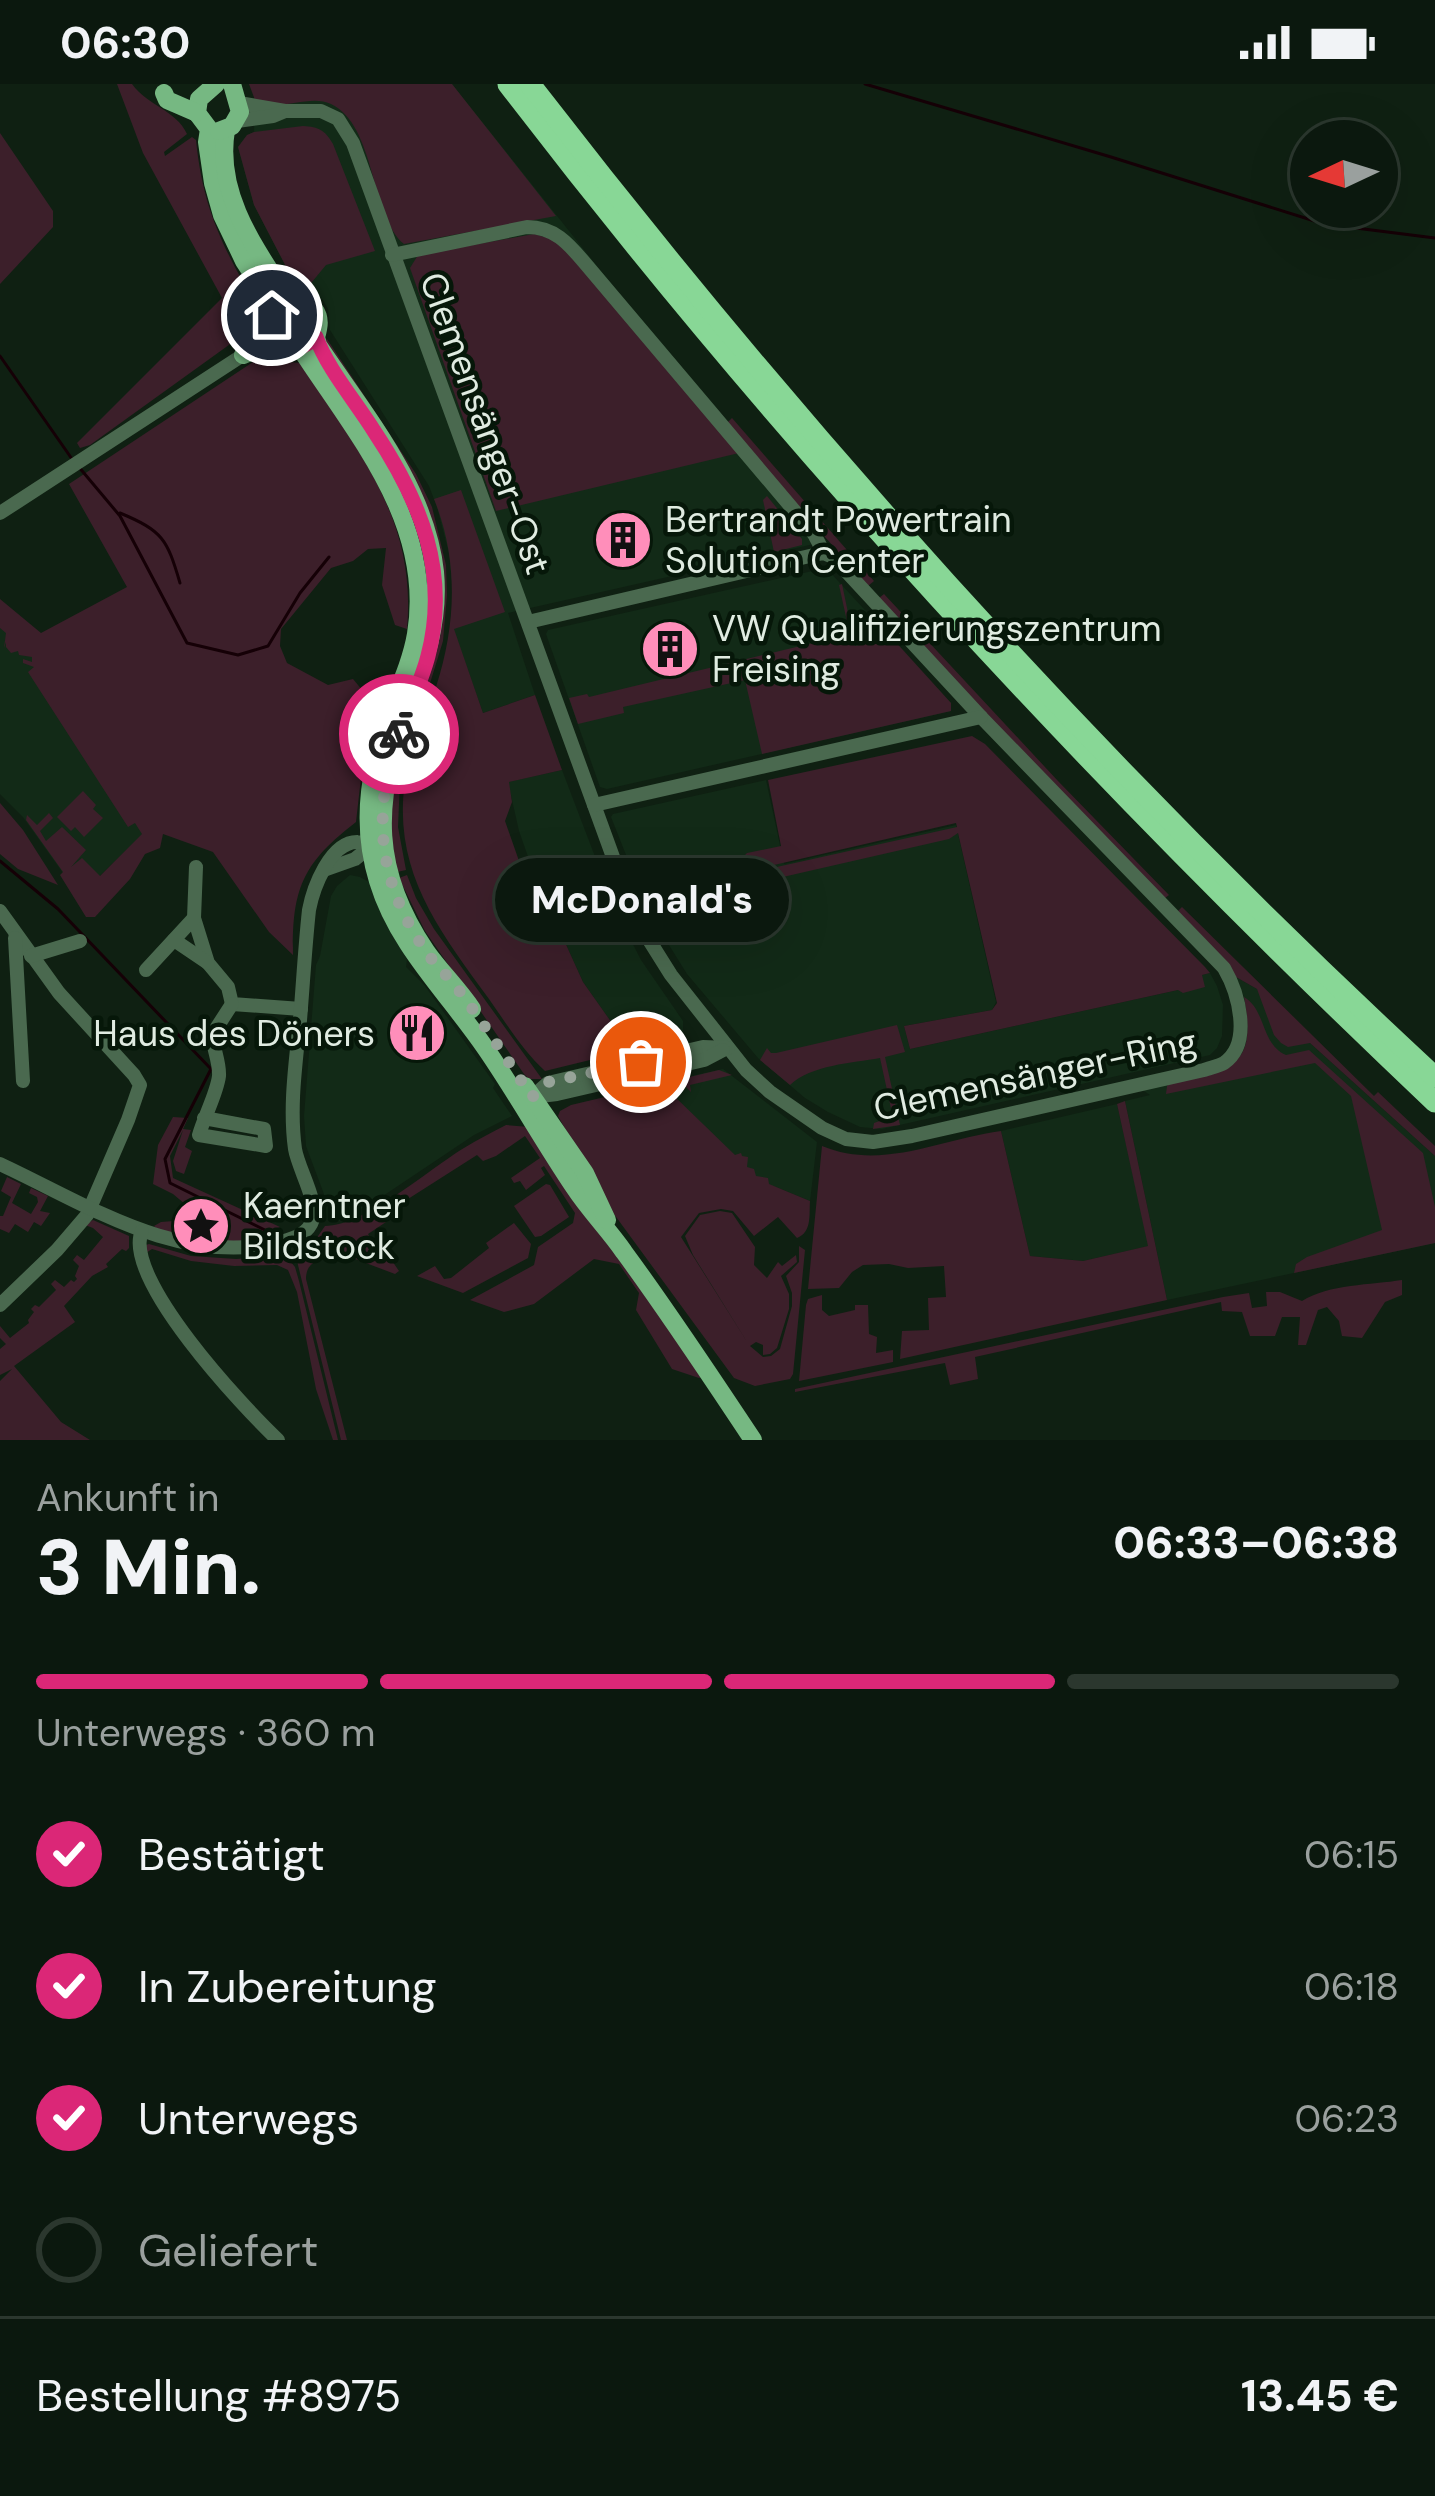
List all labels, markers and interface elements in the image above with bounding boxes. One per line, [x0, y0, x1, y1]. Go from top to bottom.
text: 06:30 [60, 13, 190, 72]
north arrow [1290, 120, 1398, 228]
map controls [1290, 120, 1398, 228]
pin [221, 264, 323, 366]
street label: Clemensänger-Ost [409, 266, 562, 580]
icon: home [239, 282, 305, 348]
place label: Bertrandt Powertrain Solution Center [665, 496, 1012, 584]
building icon: Bertrandt Powertrain Solution Center [592, 509, 654, 571]
place label: VW Qualifizierungszentrum Freising [712, 605, 1162, 693]
building icon: VW Qualifizierungszentrum Freising [639, 618, 701, 680]
courier [339, 674, 459, 794]
icon: bike [366, 701, 432, 767]
callout: McDonald's [494, 858, 788, 942]
text: McDonald's [531, 874, 753, 925]
restaurant icon: Haus des Döners [386, 1002, 448, 1064]
place label: Haus des Döners [93, 1010, 375, 1057]
pin [590, 1011, 692, 1113]
street label: Clemensänger-Ring [869, 1017, 1201, 1132]
icon: bag [608, 1029, 674, 1095]
place label: Kaerntner Bildstock [243, 1182, 406, 1270]
place icon: Kaerntner Bildstock [170, 1195, 232, 1257]
text: Ankunft in [36, 1472, 219, 1523]
text: 06:33–06:38 [1113, 1513, 1399, 1572]
text: 3 Min. [36, 1517, 261, 1618]
text: Unterwegs · 360 m [36, 1707, 375, 1758]
icon: check [36, 1821, 102, 1887]
text: Bestätigt [138, 1825, 325, 1884]
text: 06:15 [1304, 1829, 1399, 1880]
icon: check [36, 1953, 102, 2019]
text: In Zubereitung [138, 1957, 437, 2016]
text: 06:18 [1304, 1961, 1399, 2012]
icon: check [36, 2085, 102, 2151]
text: Unterwegs [138, 2089, 359, 2148]
text: 06:23 [1294, 2093, 1399, 2144]
text: Geliefert [138, 2221, 318, 2280]
text: Bestellung #8975 [36, 2366, 401, 2425]
text: 13.45 € [1241, 2366, 1399, 2425]

